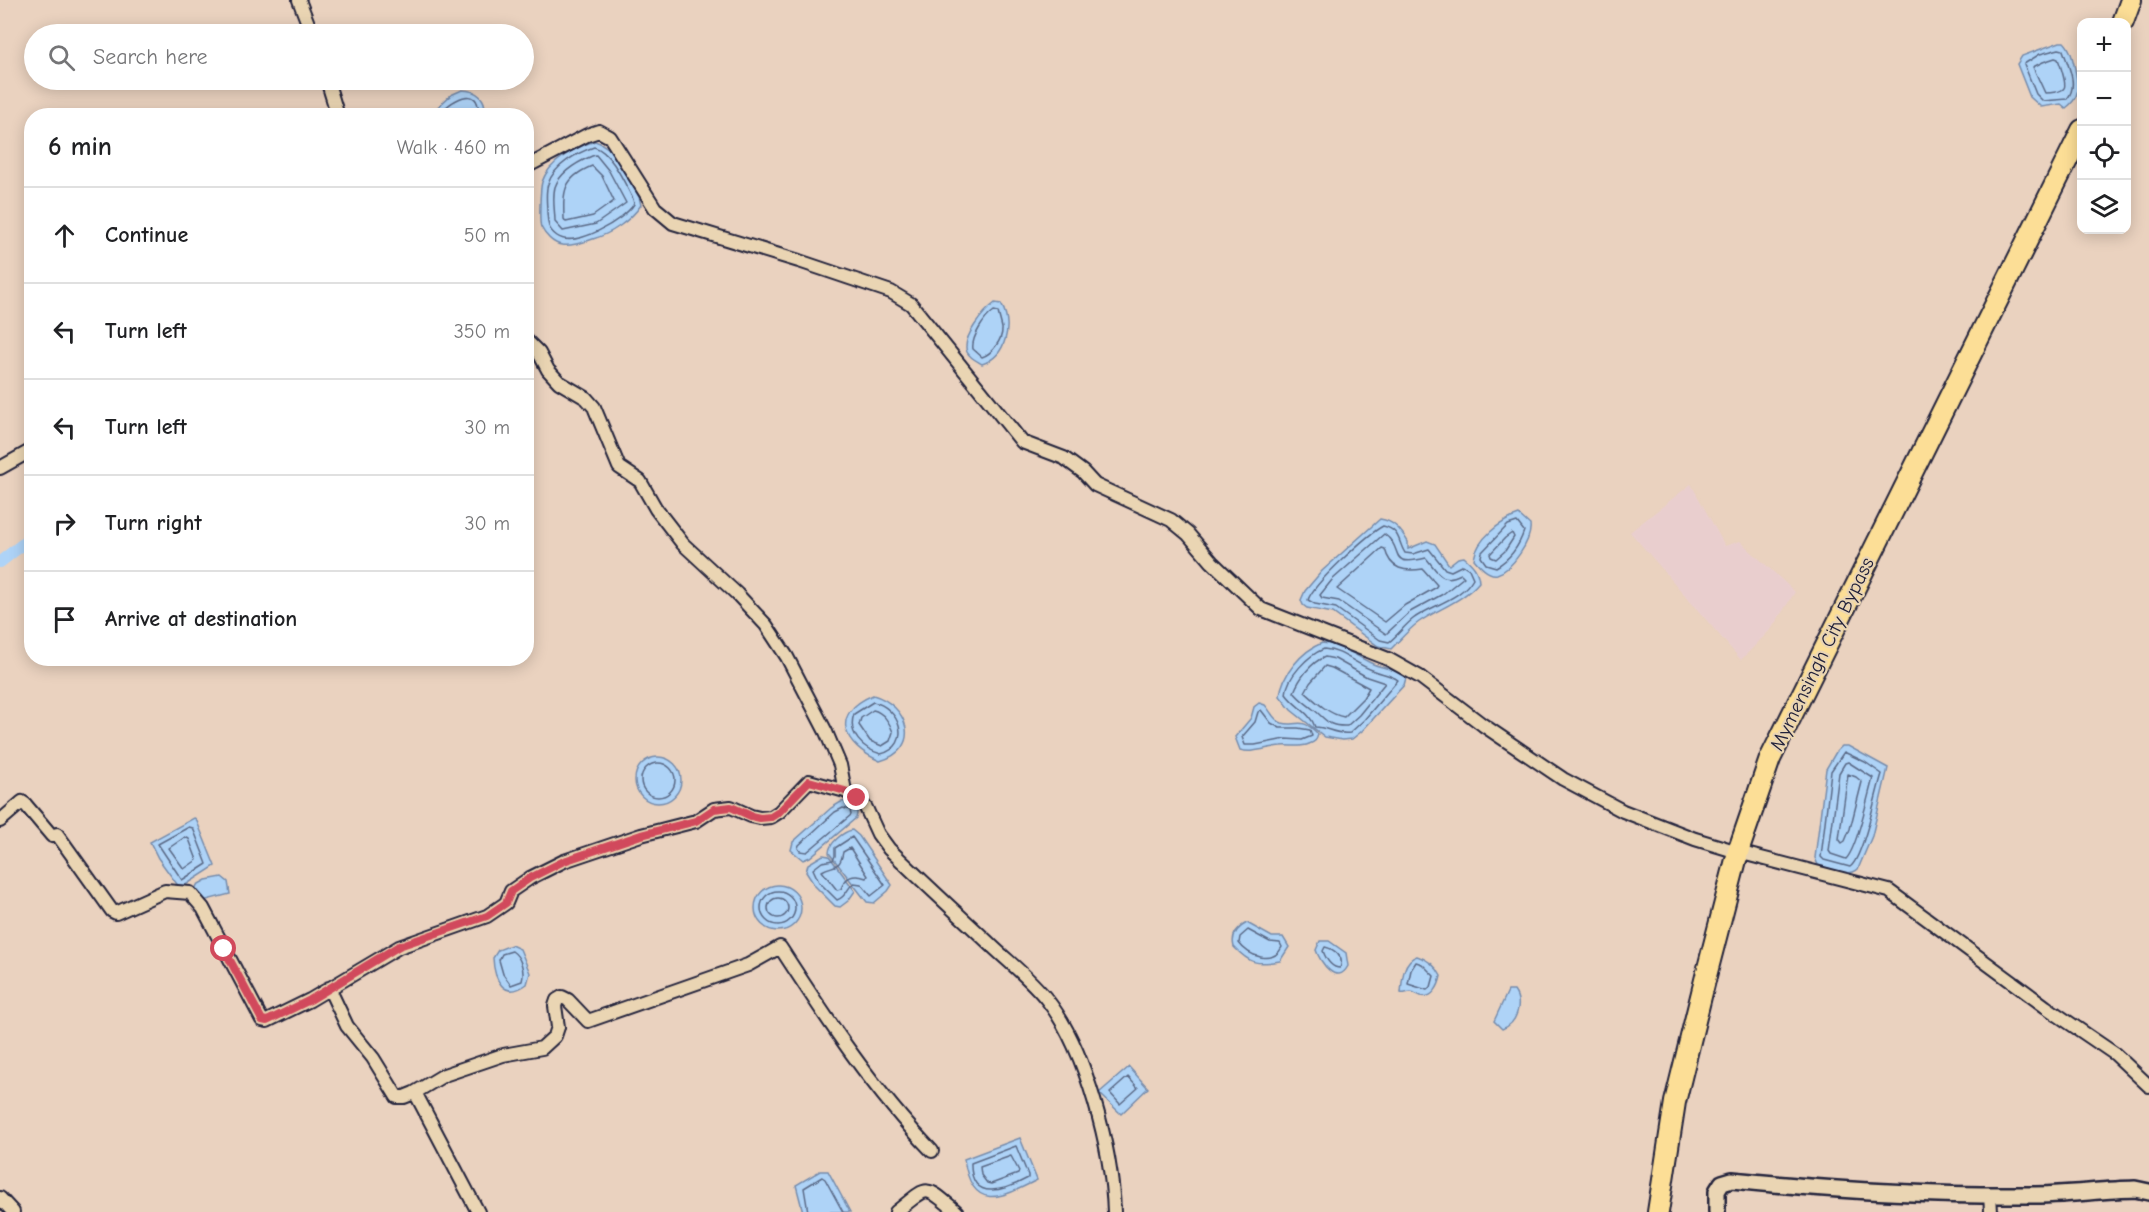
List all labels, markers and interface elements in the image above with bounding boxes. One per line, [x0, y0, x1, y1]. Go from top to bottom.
map controls [2077, 18, 2131, 234]
button: + [2077, 18, 2131, 72]
search box [24, 24, 534, 90]
icon: search [45, 41, 78, 74]
text: Search here [93, 44, 208, 70]
button: − [2077, 72, 2131, 126]
button: locate [2077, 126, 2131, 180]
text: 6 min [48, 132, 112, 162]
text: Walk · 460 m [397, 136, 510, 159]
button: layers [2077, 180, 2131, 234]
icon: ahead [48, 219, 81, 252]
text: Continue [105, 222, 188, 248]
text: 50 m [464, 224, 510, 247]
icon: left [48, 315, 81, 348]
text: Turn left [105, 318, 187, 344]
text: 350 m [454, 320, 510, 343]
icon: left [48, 411, 81, 444]
text: Turn left [105, 414, 187, 440]
text: 30 m [464, 416, 510, 439]
icon: right [48, 507, 81, 540]
text: Turn right [105, 510, 202, 536]
text: 30 m [464, 512, 510, 535]
street label: Mymensingh City Bypass [1765, 554, 1879, 754]
icon: arrive [48, 603, 81, 636]
text: Arrive at destination [105, 606, 297, 632]
route end [843, 784, 869, 810]
route start [210, 935, 236, 961]

